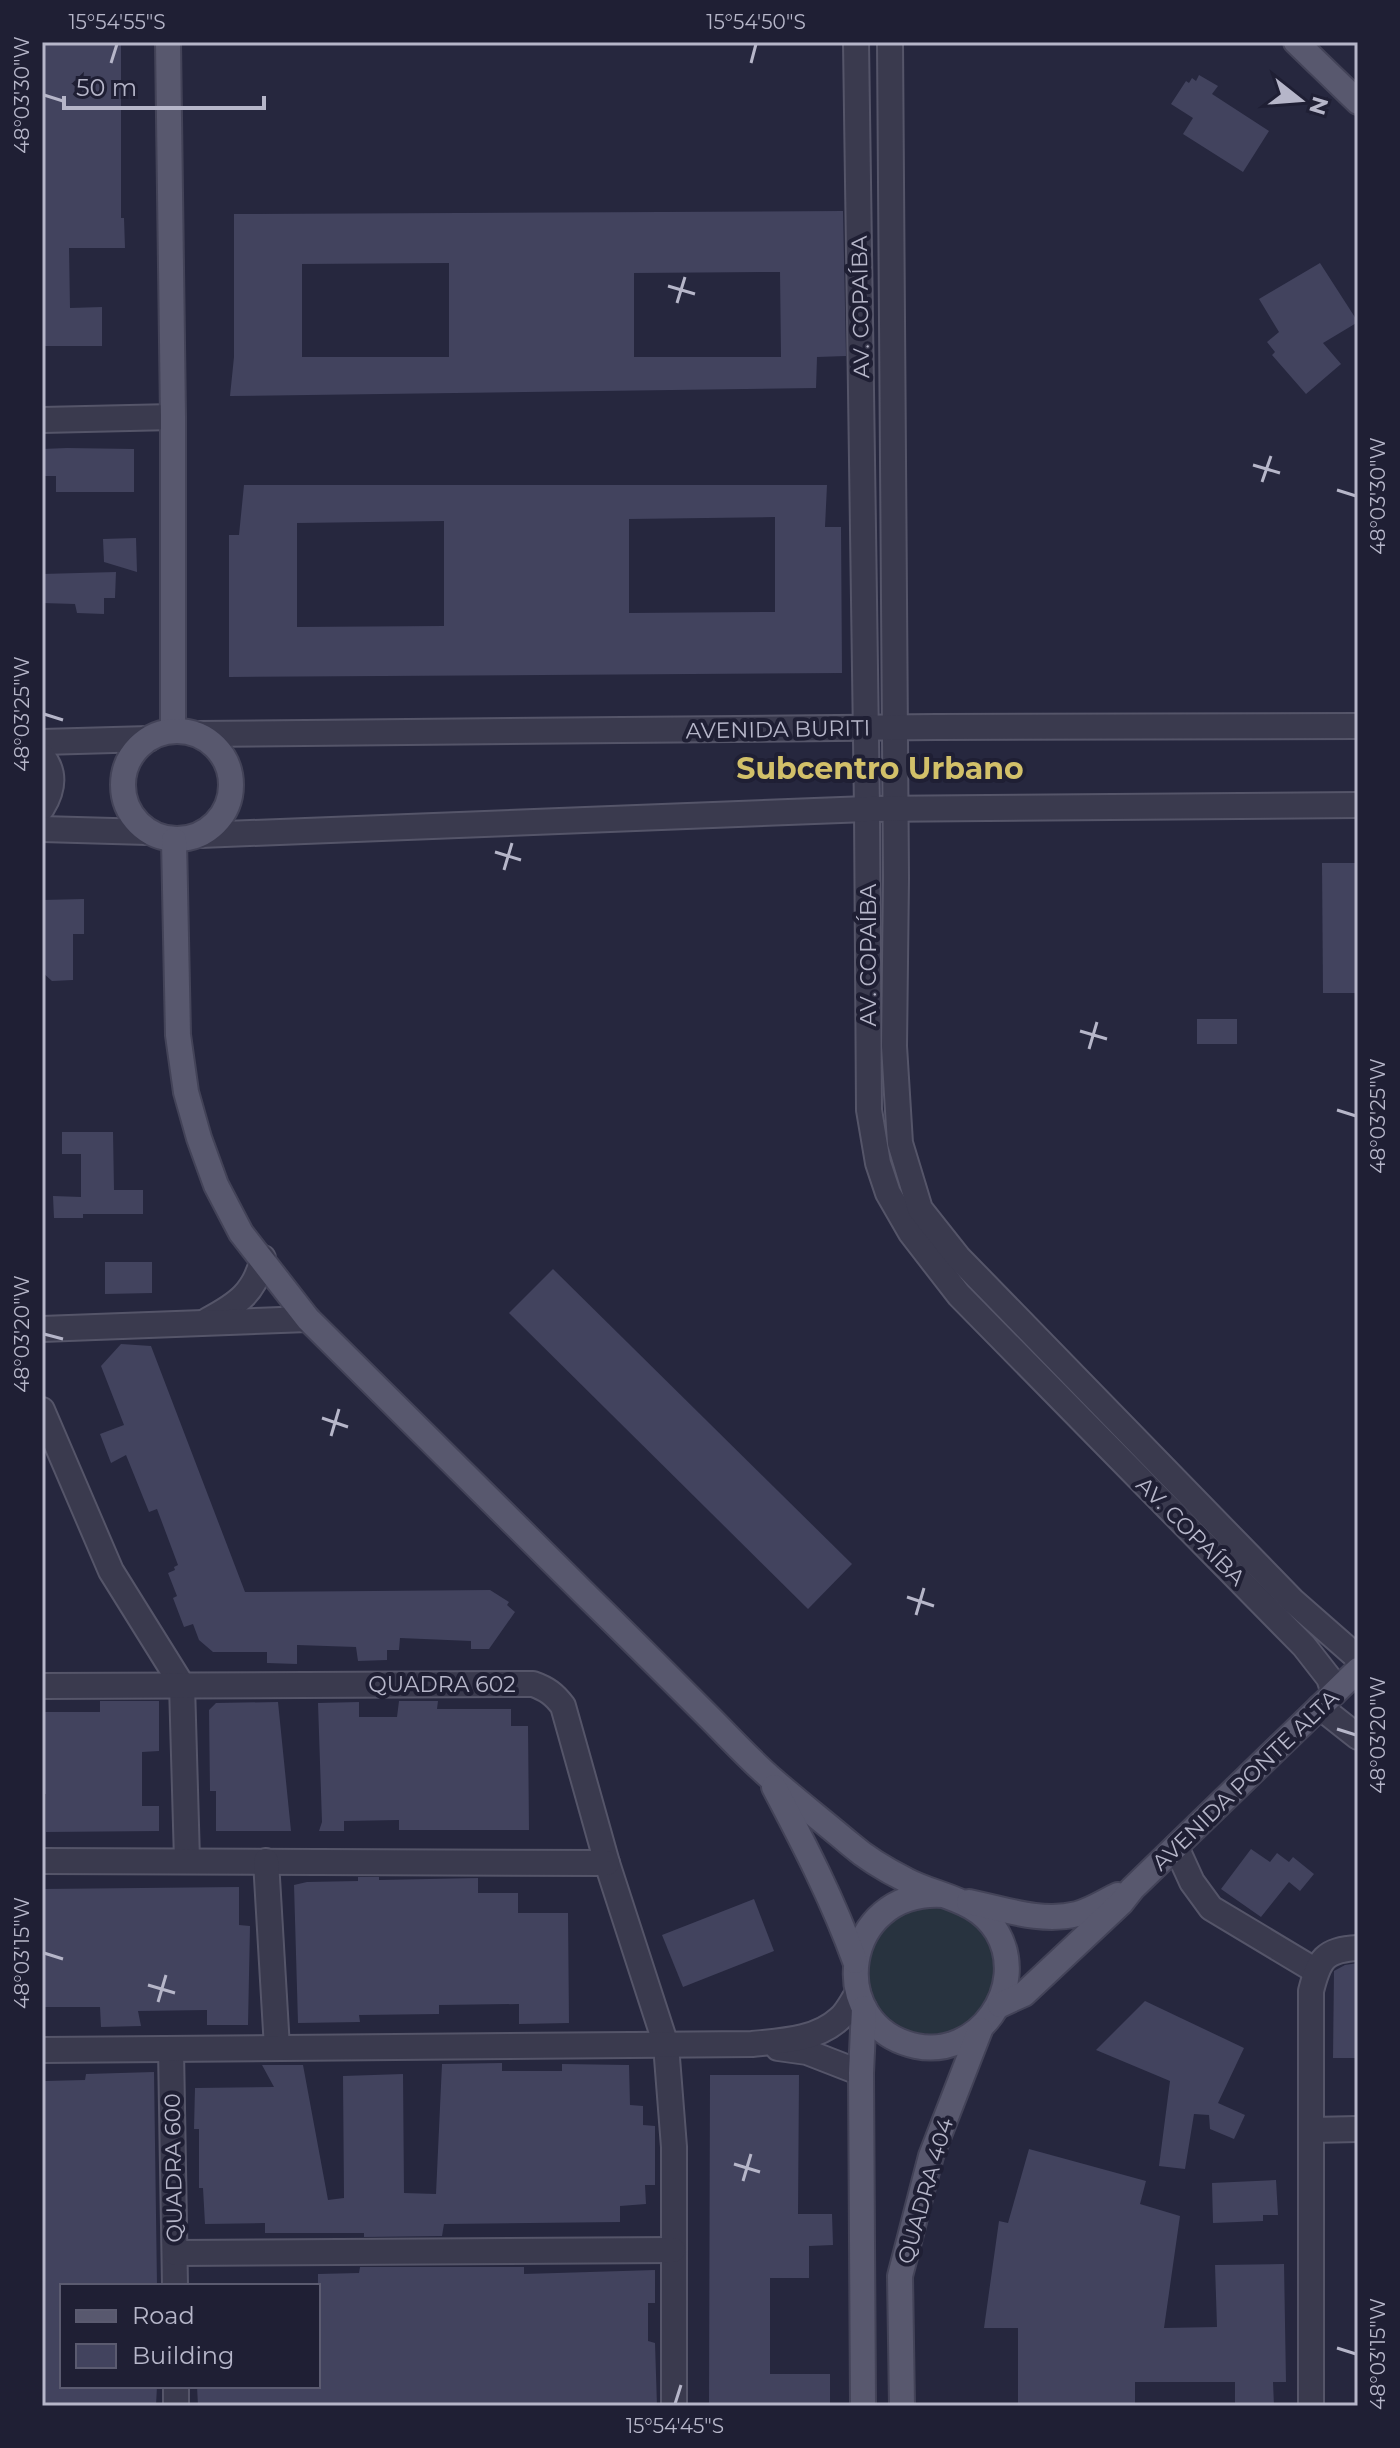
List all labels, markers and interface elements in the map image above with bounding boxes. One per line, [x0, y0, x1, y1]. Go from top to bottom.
text: 15°54'55"S [68, 10, 166, 34]
text: 15°54'50"S [706, 10, 806, 34]
text: 48°03'30"W [10, 36, 34, 154]
scale bar [64, 60, 264, 110]
north arrow [1260, 60, 1340, 140]
text: 50 m [76, 73, 137, 102]
text: N [1303, 93, 1334, 118]
street label: AV. COPAÍBA [846, 235, 875, 379]
text: 48°03'30"W [1366, 437, 1390, 555]
text: 48°03'25"W [10, 656, 34, 772]
street label: AVENIDA BURITI [685, 714, 871, 745]
district label: Subcentro Urbano [736, 750, 1024, 787]
street label: AV. COPAÍBA [855, 883, 882, 1026]
text: 48°03'25"W [1366, 1058, 1390, 1174]
text: 48°03'20"W [10, 1275, 34, 1393]
street label: AV. COPAÍBA [1131, 1471, 1251, 1592]
street label: QUADRA 602 [368, 1671, 516, 1698]
text: 48°03'20"W [1366, 1676, 1390, 1794]
street label: AVENIDA PONTE ALTA [1147, 1684, 1344, 1876]
text: 48°03'15"W [10, 1897, 34, 2009]
street label: QUADRA 600 [159, 2093, 188, 2243]
street label: QUADRA 404 [892, 2115, 959, 2267]
legend [60, 2284, 320, 2388]
text: 48°03'15"W [1366, 2298, 1390, 2410]
text: Road [132, 2301, 195, 2330]
text: Building [132, 2341, 235, 2370]
text: 15°54'45"S [626, 2414, 724, 2438]

